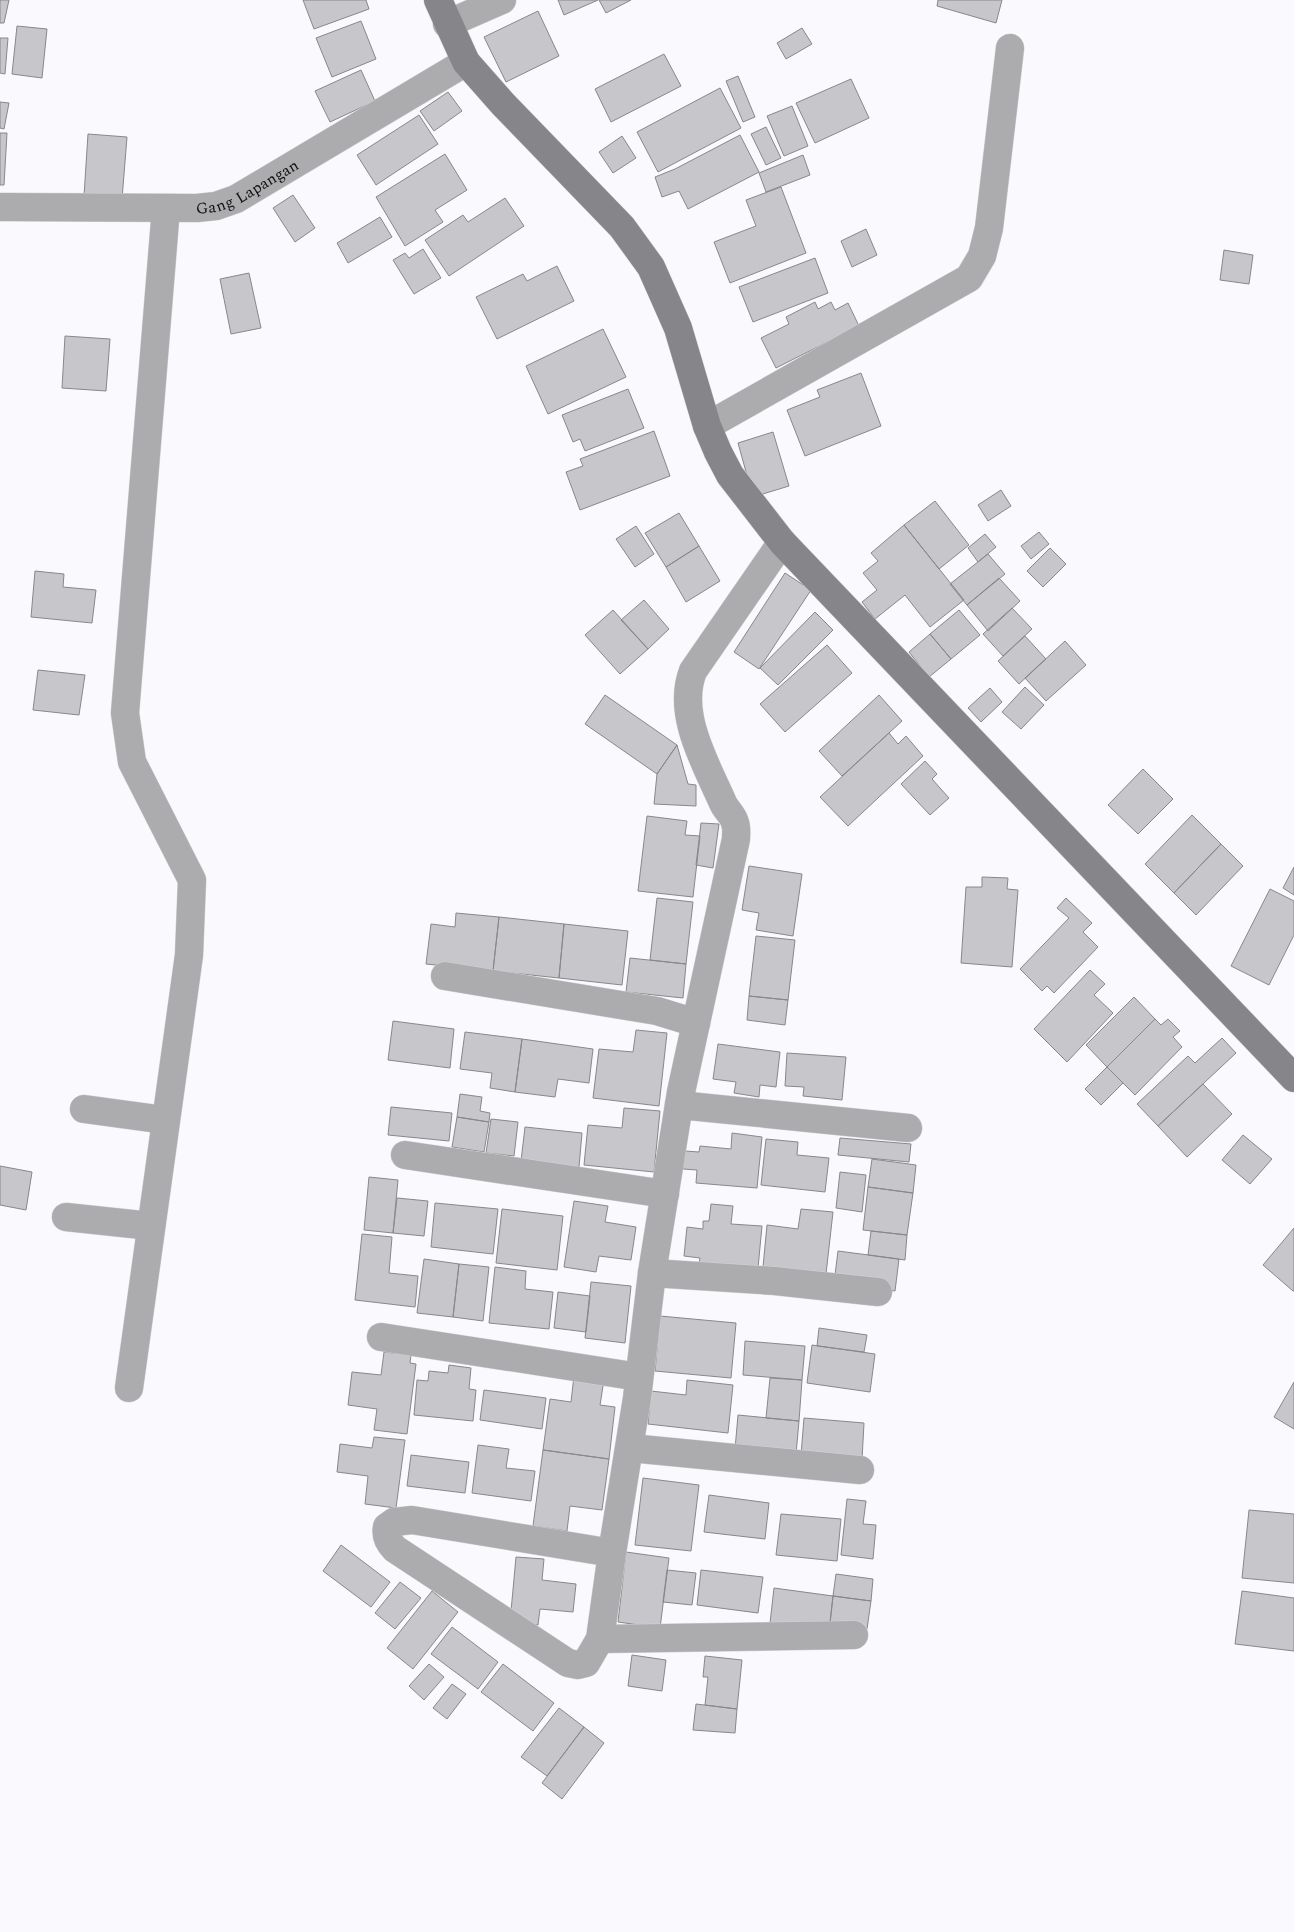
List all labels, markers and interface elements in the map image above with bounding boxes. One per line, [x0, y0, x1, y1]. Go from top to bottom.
street label: Gang Lapangan [195, 153, 303, 221]

